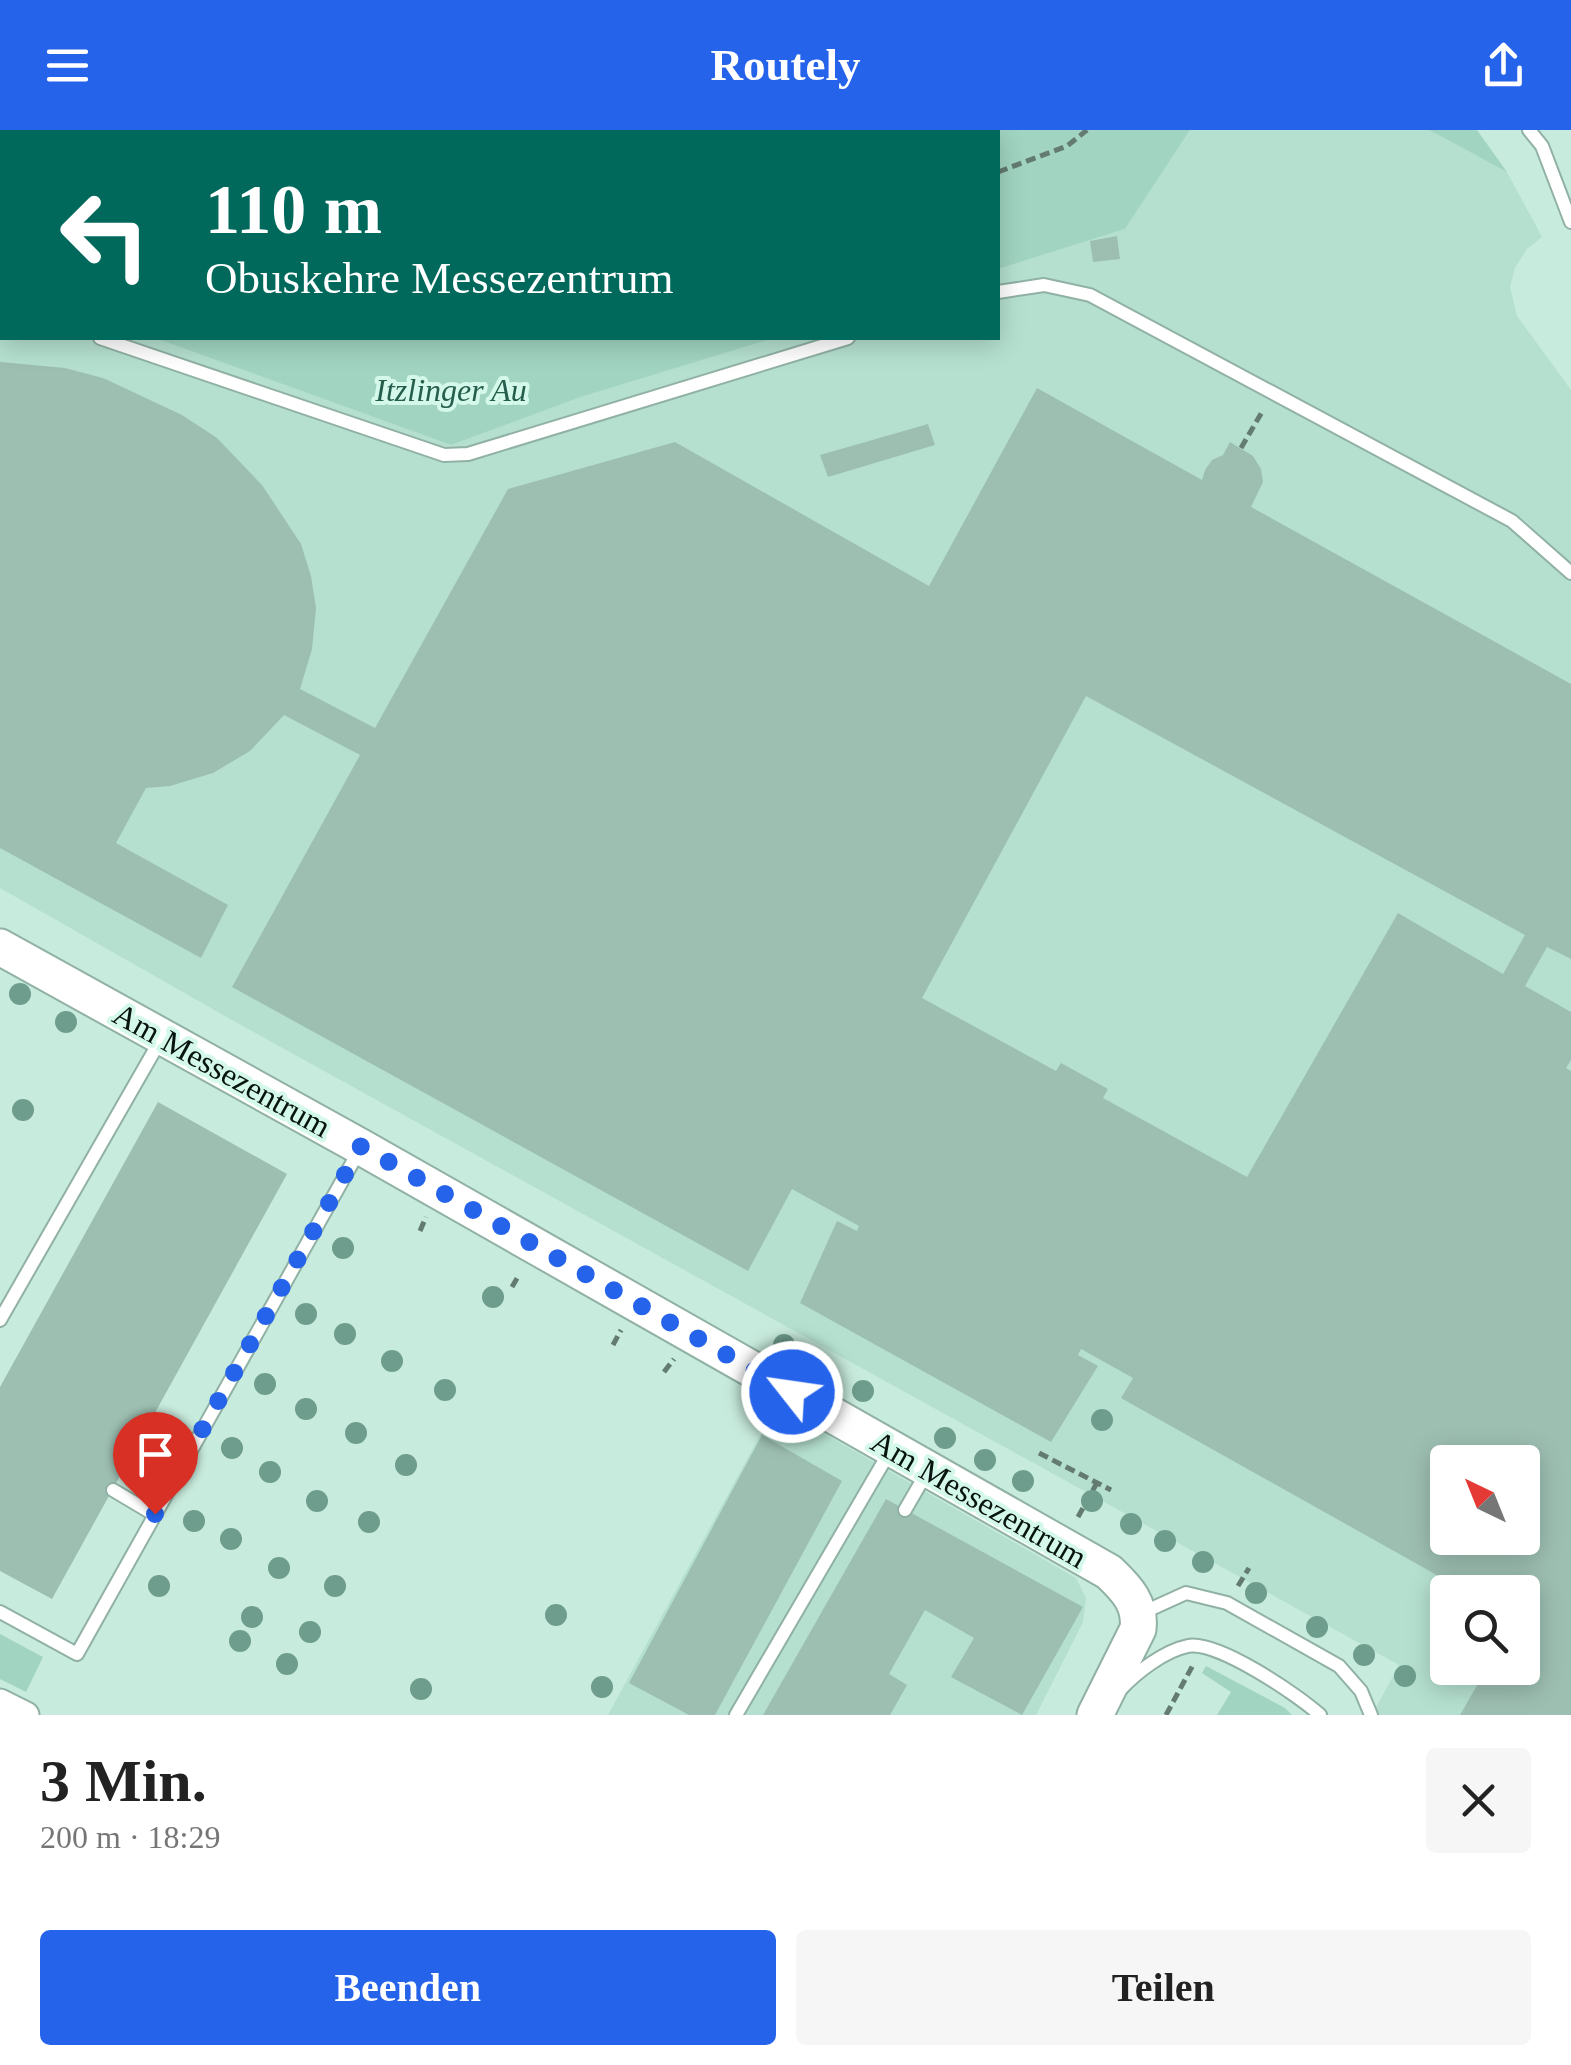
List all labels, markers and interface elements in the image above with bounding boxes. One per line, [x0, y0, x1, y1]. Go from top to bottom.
icon: menu [40, 38, 95, 93]
icon: share [1476, 38, 1531, 93]
text: Routely [711, 40, 861, 90]
icon: left [40, 170, 170, 300]
text: 110 m [205, 171, 382, 248]
text: Obuskehre Messezentrum [205, 253, 674, 303]
park label: Itzlinger Au [374, 372, 527, 408]
street label: Am Messezentrum [107, 995, 337, 1145]
position arrow [740, 1340, 844, 1444]
pin [113, 1412, 198, 1515]
street label: Am Messezentrum [865, 1423, 1093, 1575]
icon: arrive [128, 1427, 183, 1482]
north arrow [1430, 1445, 1540, 1555]
map controls [1430, 1445, 1540, 1685]
button: search [1430, 1575, 1540, 1685]
text: 3 Min. [40, 1748, 207, 1814]
button: close [1426, 1748, 1531, 1853]
text: 200 m · 18:29 [40, 1819, 220, 1855]
button: Beenden [40, 1930, 776, 2045]
button: Teilen [796, 1930, 1531, 2045]

